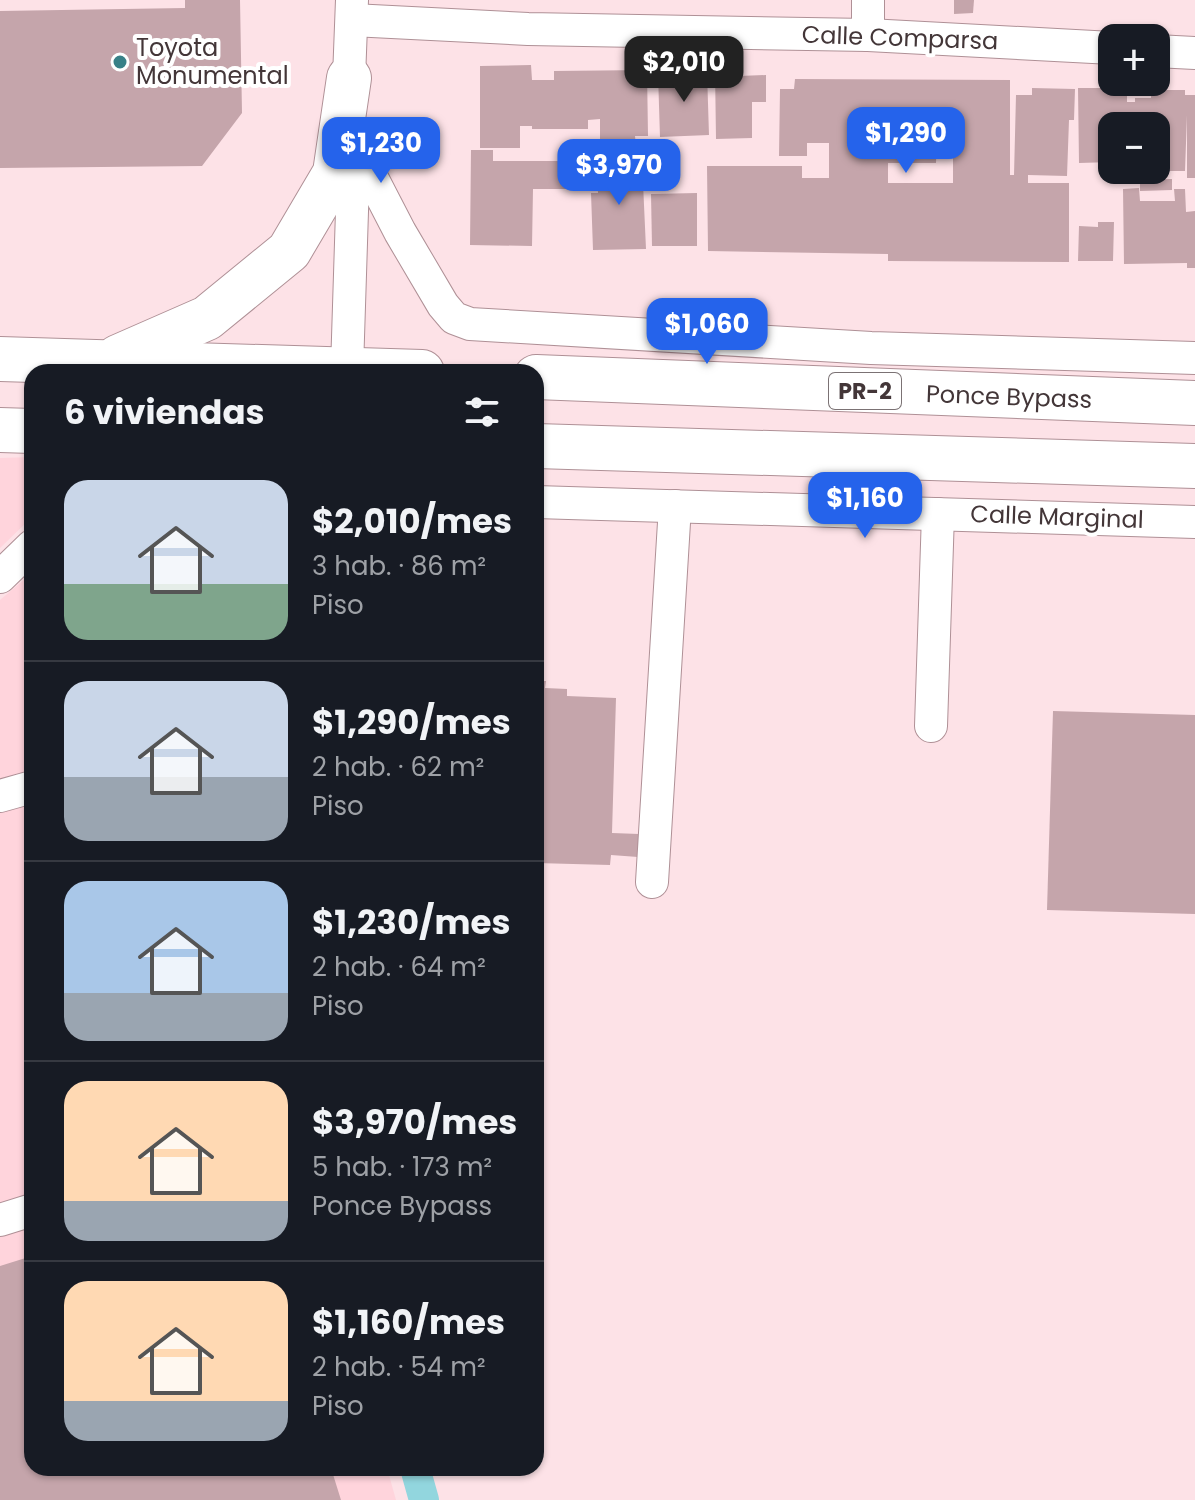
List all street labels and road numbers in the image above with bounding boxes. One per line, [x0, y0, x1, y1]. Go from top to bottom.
street label: Calle Comparsa [801, 18, 999, 57]
road number: PR-2 [829, 373, 901, 409]
street label: Ponce Bypass [925, 377, 1093, 416]
street label: Calle Marginal [970, 497, 1144, 536]

